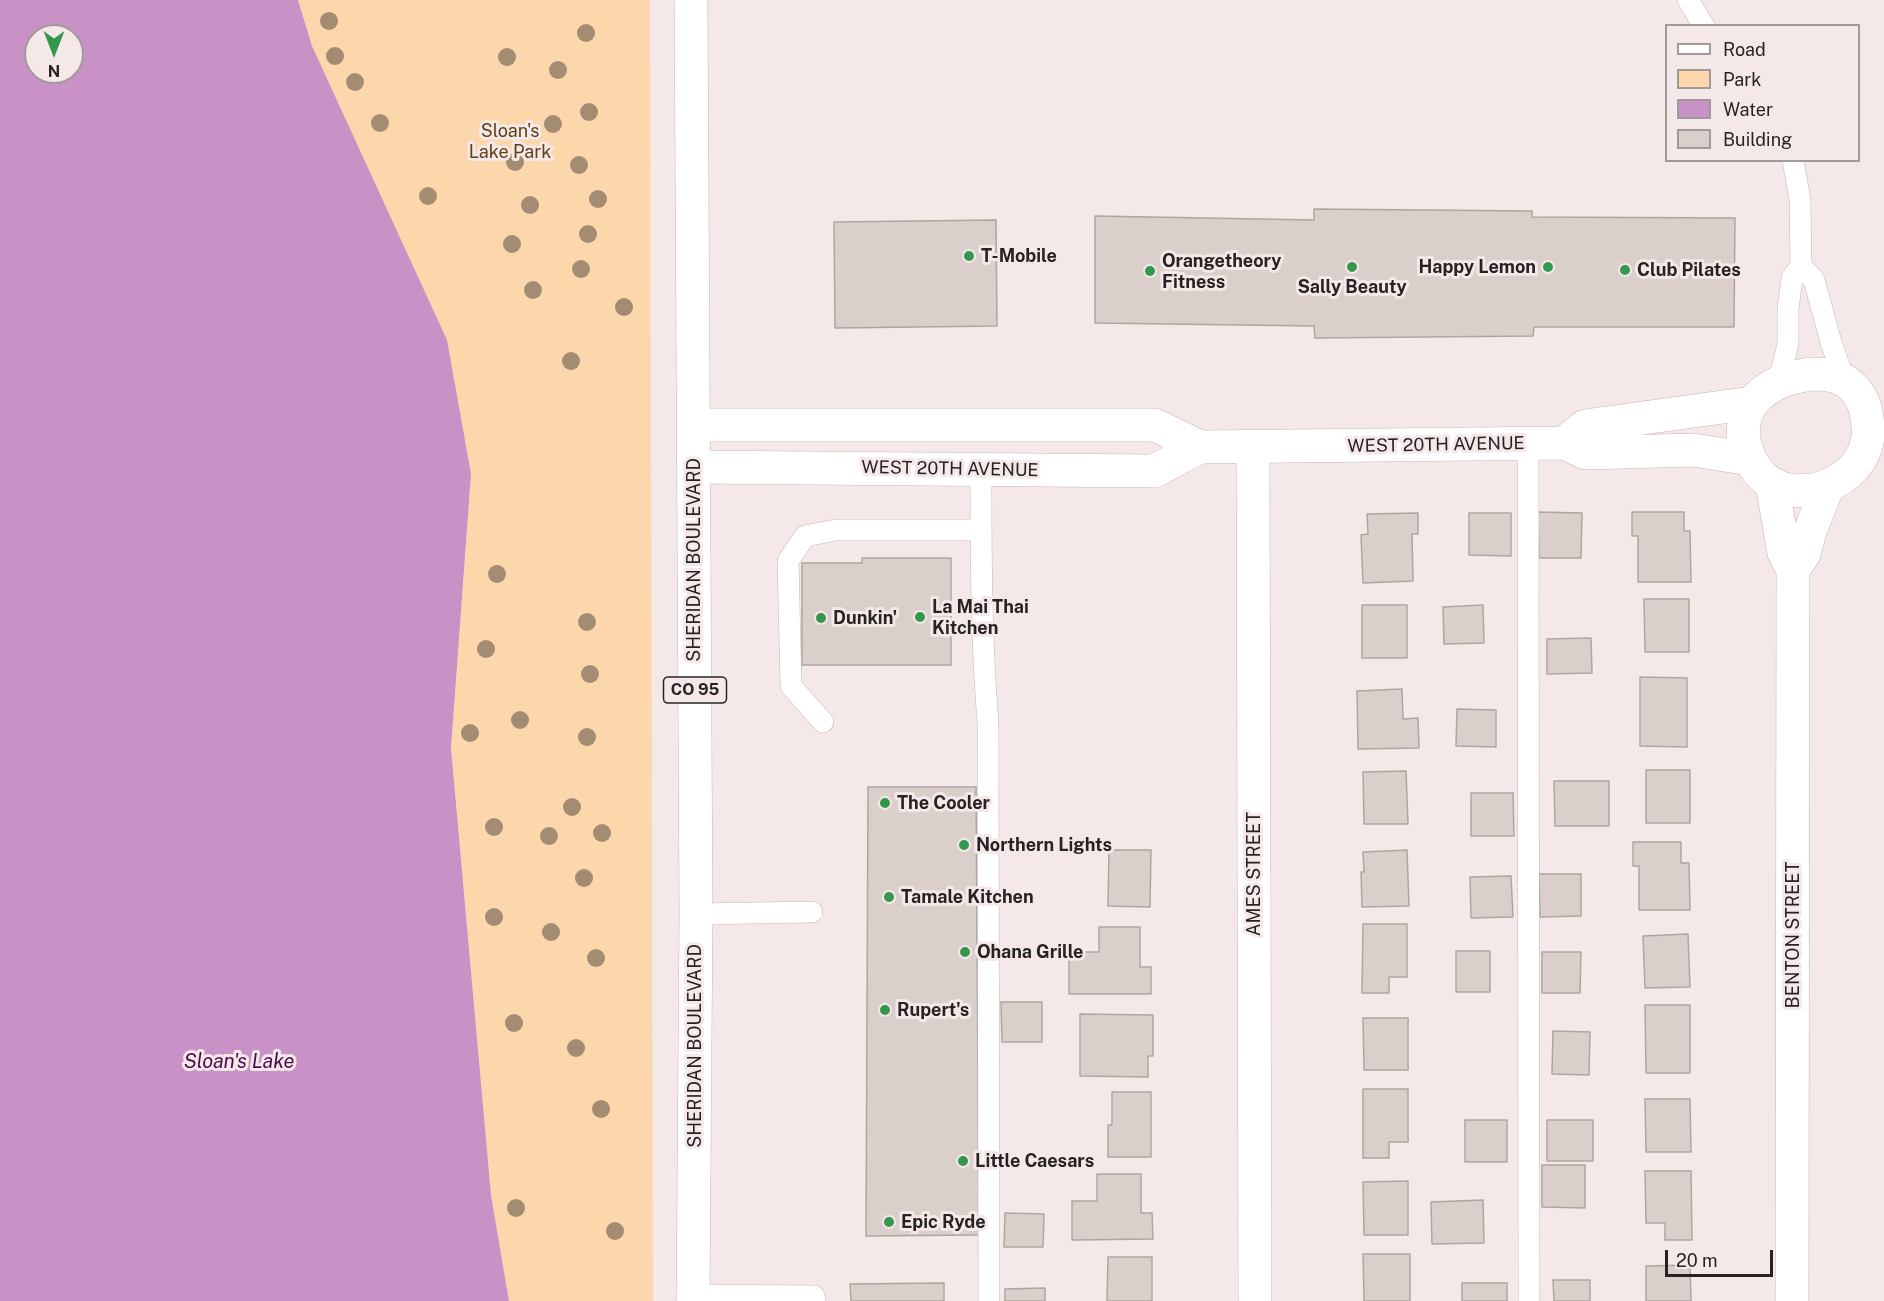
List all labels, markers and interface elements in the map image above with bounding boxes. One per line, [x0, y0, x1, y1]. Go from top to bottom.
north arrow [24, 24, 84, 84]
legend [1665, 24, 1860, 162]
text: Road [1723, 39, 1766, 60]
text: N [48, 61, 60, 80]
text: Park [1723, 69, 1761, 90]
text: Water [1723, 99, 1773, 120]
park label: Sloan's Lake Park [469, 120, 551, 162]
text: Building [1723, 129, 1792, 150]
place label: T-Mobile [981, 245, 1057, 267]
marker: T-Mobile [962, 249, 976, 263]
place label: Orangetheory Fitness [1162, 250, 1281, 292]
place label: Happy Lemon [1418, 256, 1536, 278]
place label: Club Pilates [1637, 259, 1741, 281]
marker: Sally Beauty [1345, 260, 1359, 274]
marker: Happy Lemon [1541, 260, 1555, 274]
marker: Club Pilates [1618, 263, 1632, 277]
marker: Orangetheory Fitness [1143, 264, 1157, 278]
place label: Sally Beauty [1297, 276, 1407, 298]
street label: WEST 20TH AVENUE [1347, 433, 1525, 457]
street label: WEST 20TH AVENUE [861, 457, 1039, 481]
street label: SHERIDAN BOULEVARD [683, 458, 705, 662]
place label: La Mai Thai Kitchen [932, 596, 1029, 638]
place label: Dunkin' [833, 607, 897, 629]
marker: La Mai Thai Kitchen [913, 610, 927, 624]
marker: Dunkin' [814, 611, 828, 625]
road number: CO 95 [664, 677, 726, 703]
place label: The Cooler [897, 792, 990, 814]
marker: The Cooler [878, 796, 892, 810]
street label: AMES STREET [1243, 812, 1265, 936]
place label: Northern Lights [976, 834, 1112, 856]
marker: Northern Lights [957, 838, 971, 852]
street label: BENTON STREET [1782, 862, 1804, 1008]
place label: Tamale Kitchen [901, 886, 1034, 908]
marker: Tamale Kitchen [882, 890, 896, 904]
place label: Ohana Grille [977, 941, 1083, 963]
street label: SHERIDAN BOULEVARD [684, 944, 706, 1148]
marker: Ohana Grille [958, 945, 972, 959]
place label: Rupert's [897, 999, 969, 1021]
marker: Rupert's [878, 1003, 892, 1017]
water label: Sloan's Lake [184, 1050, 294, 1074]
place label: Little Caesars [975, 1150, 1094, 1172]
marker: Little Caesars [956, 1154, 970, 1168]
place label: Epic Ryde [901, 1211, 986, 1233]
marker: Epic Ryde [882, 1215, 896, 1229]
scale bar [1668, 1238, 1776, 1276]
text: 20 m [1676, 1250, 1718, 1271]

